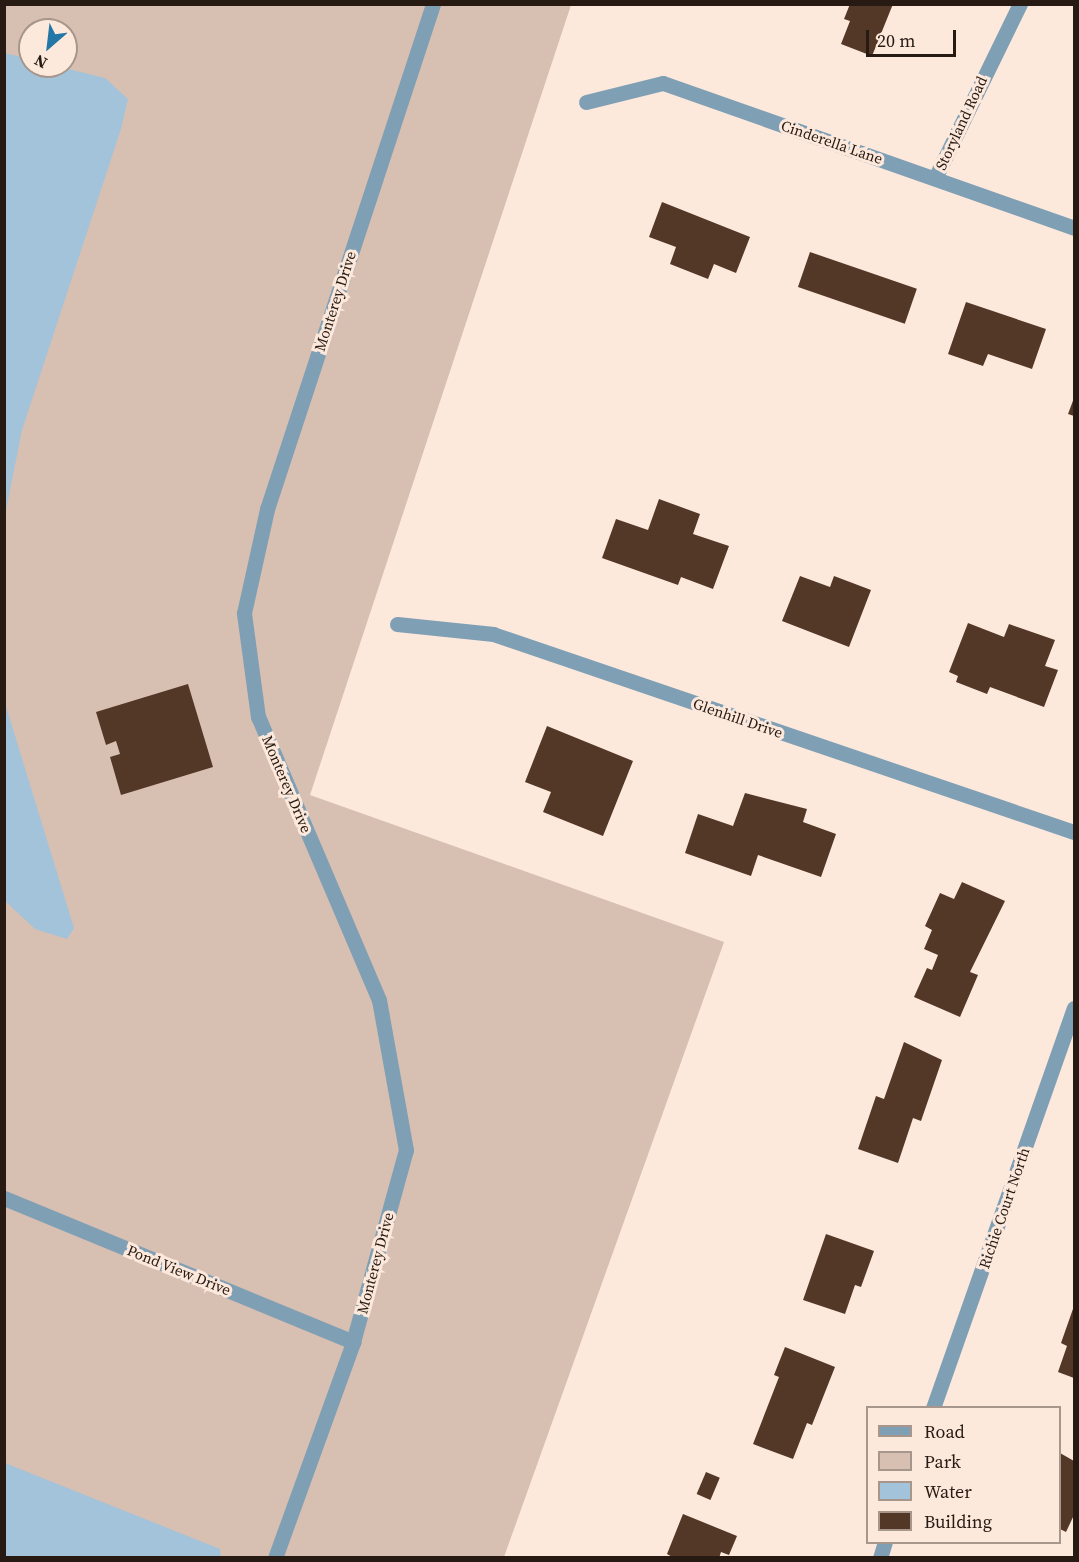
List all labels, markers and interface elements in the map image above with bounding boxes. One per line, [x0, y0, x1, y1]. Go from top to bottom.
north arrow [18, 18, 78, 78]
scale bar [869, 18, 959, 56]
text: 20 m [877, 28, 915, 53]
text: N [30, 50, 51, 75]
street label: Storyland Road [931, 73, 991, 173]
street label: Cinderella Lane [779, 116, 885, 168]
street label: Monterey Drive [310, 249, 360, 353]
street label: Glenhill Drive [691, 694, 785, 742]
street label: Monterey Drive [258, 733, 316, 835]
street label: Richie Court North [975, 1145, 1033, 1271]
street label: Monterey Drive [353, 1210, 397, 1316]
street label: Pond View Drive [124, 1241, 234, 1299]
legend [866, 1406, 1061, 1544]
text: Road [924, 1419, 965, 1444]
text: Park [924, 1449, 961, 1474]
text: Water [924, 1479, 972, 1504]
text: Building [924, 1509, 992, 1534]

